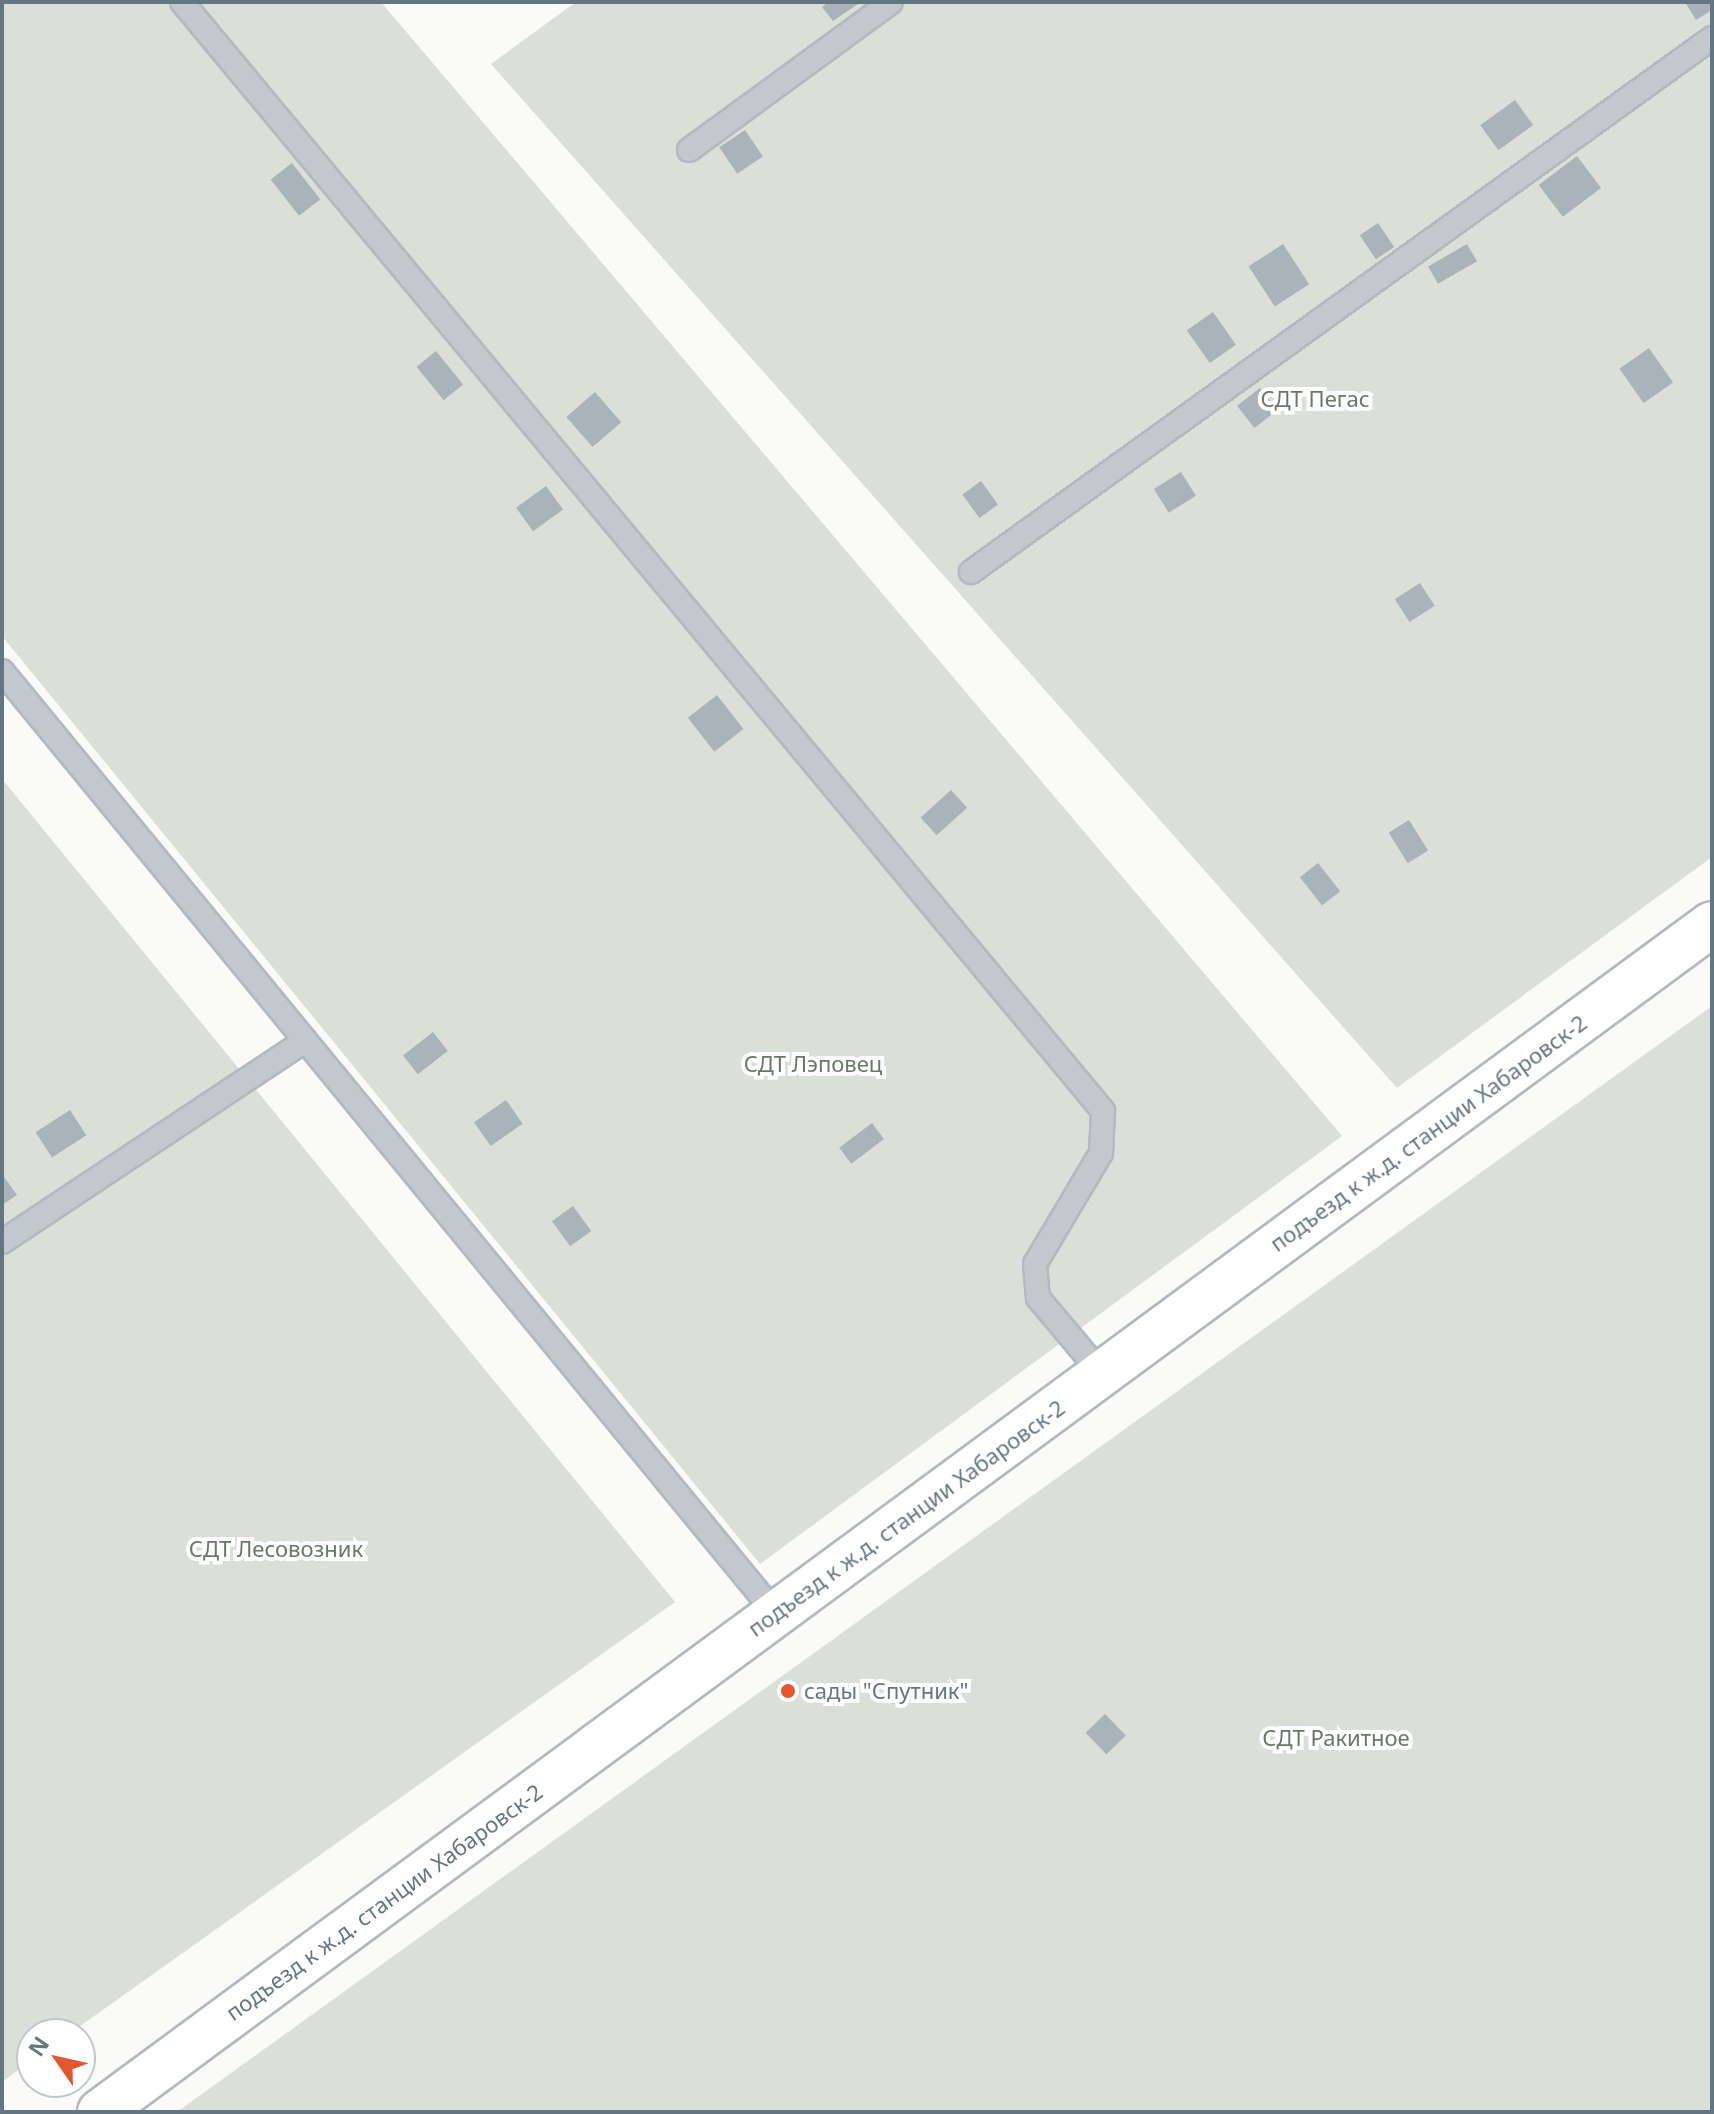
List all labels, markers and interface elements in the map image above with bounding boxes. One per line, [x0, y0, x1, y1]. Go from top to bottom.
park label: СДТ Пегас [1260, 386, 1370, 412]
street label: подъезд к ж.д. станции Хабаровск-2 [1265, 1009, 1591, 1257]
park label: СДТ Лэповец [744, 1051, 882, 1077]
street label: подъезд к ж.д. станции Хабаровск-2 [743, 1394, 1069, 1642]
park label: СДТ Лесовозник [189, 1536, 363, 1562]
place label: сады "Спутник" [804, 1678, 968, 1704]
marker: сады "Спутник" [779, 1682, 797, 1700]
park label: СДТ Ракитное [1262, 1725, 1410, 1751]
street label: подъезд к ж.д. станции Хабаровск-2 [221, 1778, 547, 2026]
north arrow [16, 2018, 96, 2098]
text: N [20, 2030, 55, 2062]

